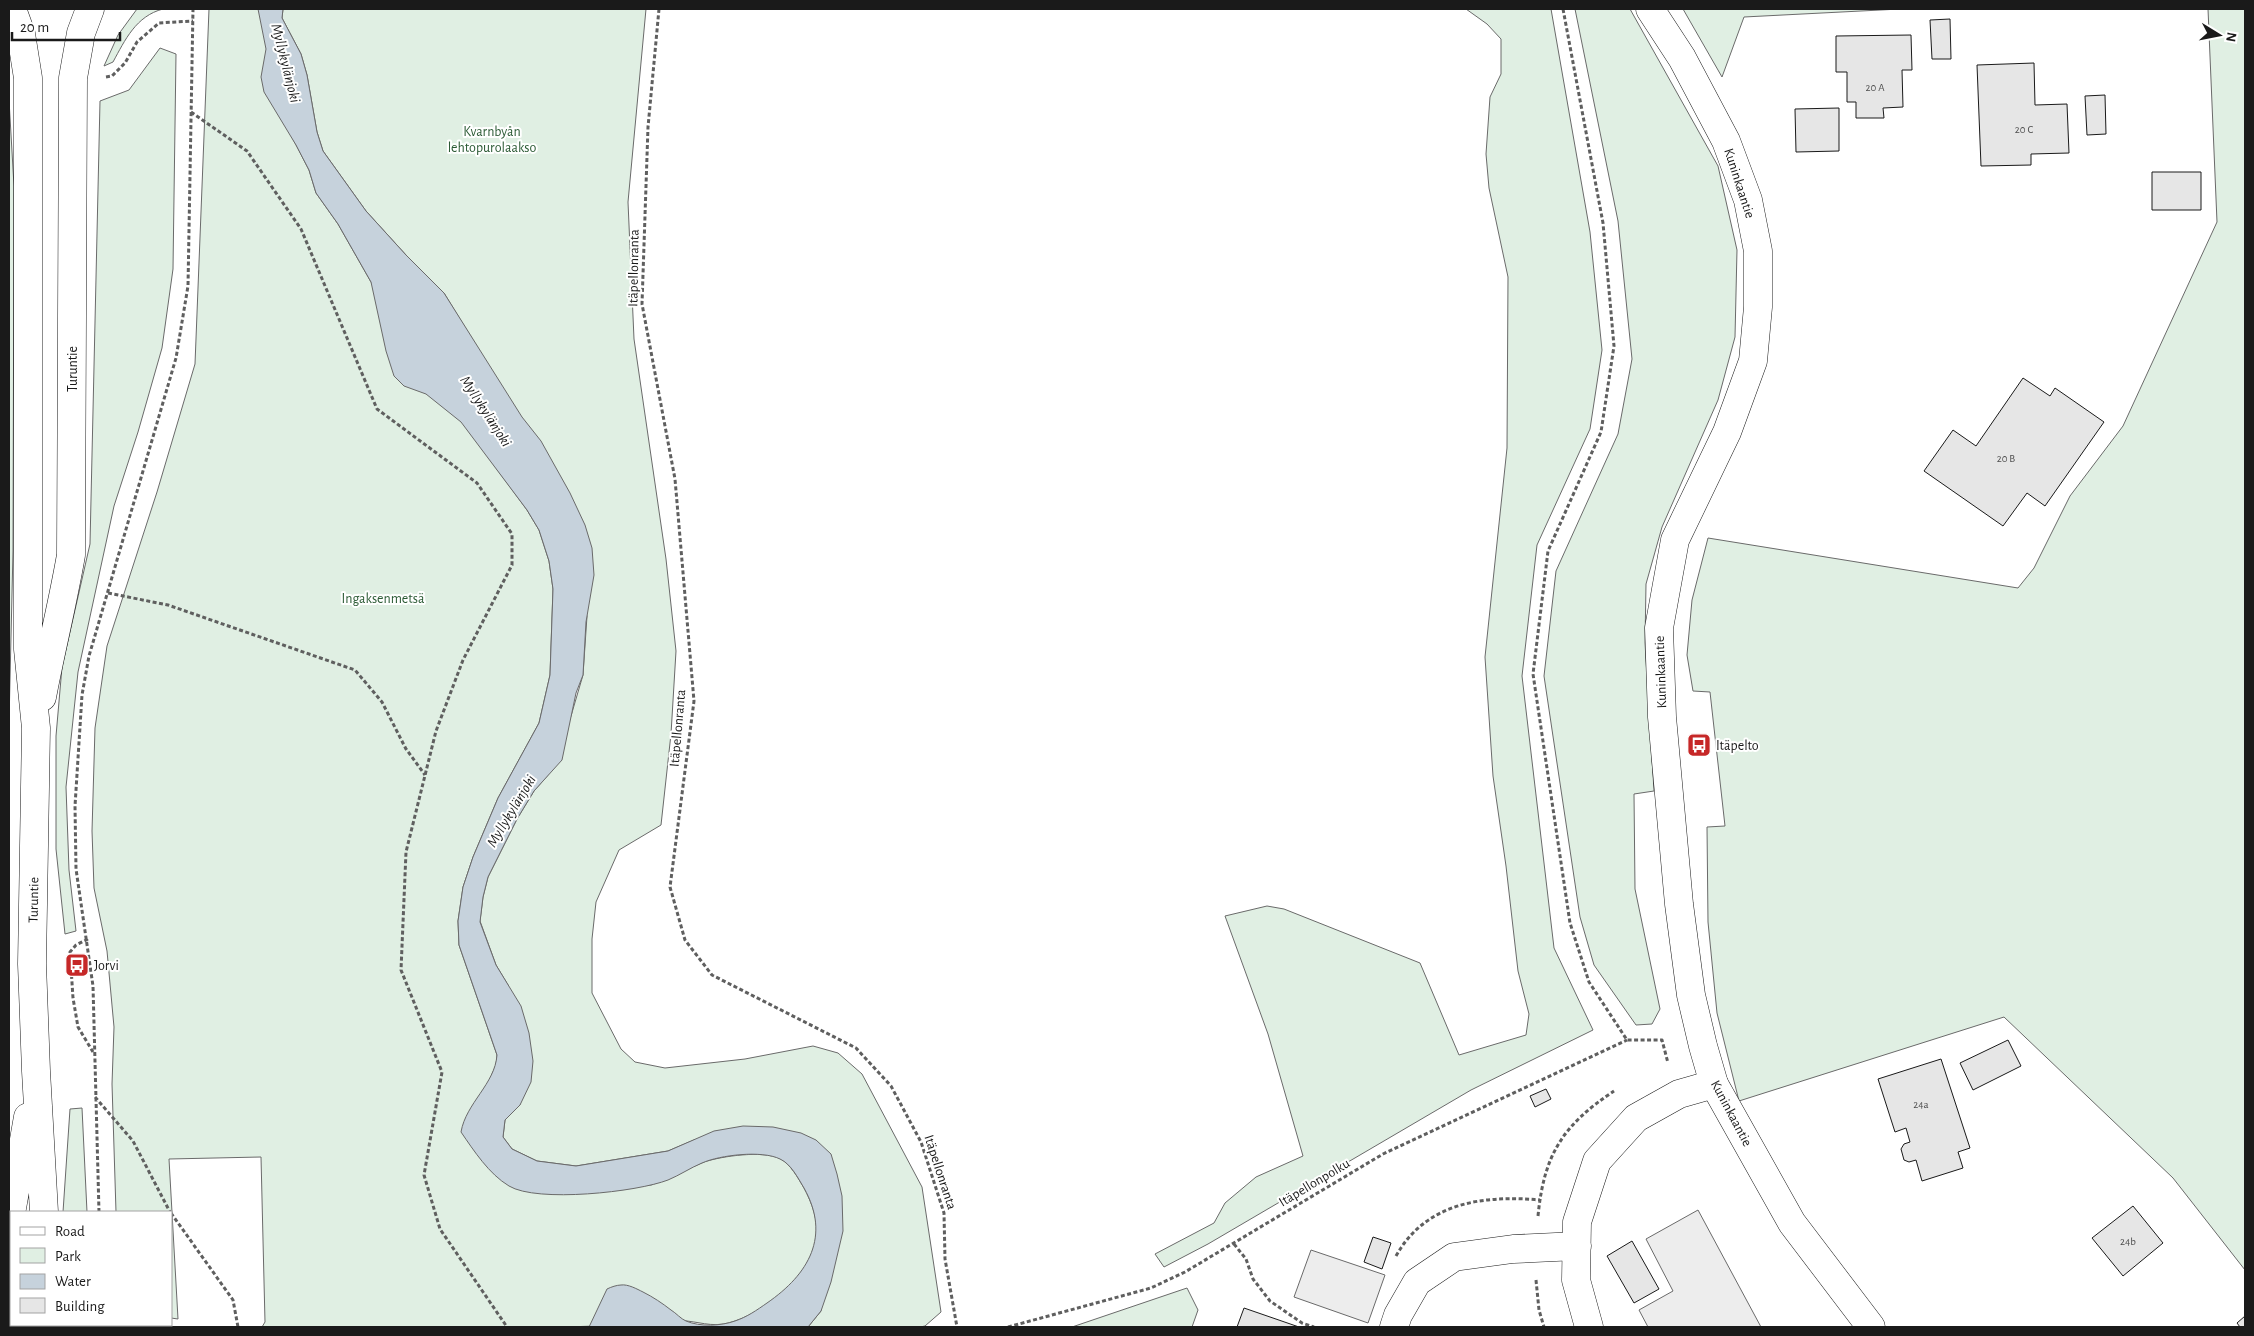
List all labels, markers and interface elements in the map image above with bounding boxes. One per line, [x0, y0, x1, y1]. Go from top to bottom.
scale bar [12, 10, 120, 42]
north arrow [2194, 10, 2244, 60]
text: 20 m [20, 20, 49, 35]
water label: Myllykylänjoki [268, 22, 303, 104]
text: N [2223, 31, 2239, 43]
house number: 20 A [1866, 82, 1885, 93]
house number: 20 C [2015, 124, 2033, 135]
park label: Kvarnbyån lehtopurolaakso [448, 125, 536, 155]
street label: Kuninkaantie [1721, 147, 1757, 220]
street label: Itäpellonranta [626, 229, 642, 307]
street label: Turuntie [66, 346, 80, 392]
water label: Myllykylänjoki [457, 373, 514, 449]
house number: 20 B [1997, 453, 2015, 464]
park label: Ingaksenmetsä [342, 592, 425, 606]
street label: Kuninkaantie [1653, 635, 1669, 709]
street label: Itäpellonranta [668, 688, 688, 767]
bus stop icon: Itäpelto [1686, 732, 1712, 758]
place label: Itäpelto [1716, 739, 1759, 753]
water label: Myllykylänjoki [484, 773, 539, 850]
street label: Turuntie [27, 877, 41, 923]
bus stop icon: Jorvi [64, 952, 90, 978]
place label: Jorvi [94, 959, 119, 973]
street label: Kuninkaantie [1708, 1078, 1754, 1149]
house number: 24a [1913, 1099, 1929, 1110]
street label: Itäpellonranta [921, 1133, 959, 1212]
street label: Itäpellonpolku [1277, 1156, 1352, 1209]
legend [10, 1211, 172, 1326]
text: Road [55, 1224, 85, 1239]
house number: 24b [2120, 1236, 2136, 1247]
text: Park [55, 1249, 81, 1264]
text: Water [55, 1274, 91, 1289]
text: Building [55, 1299, 105, 1314]

